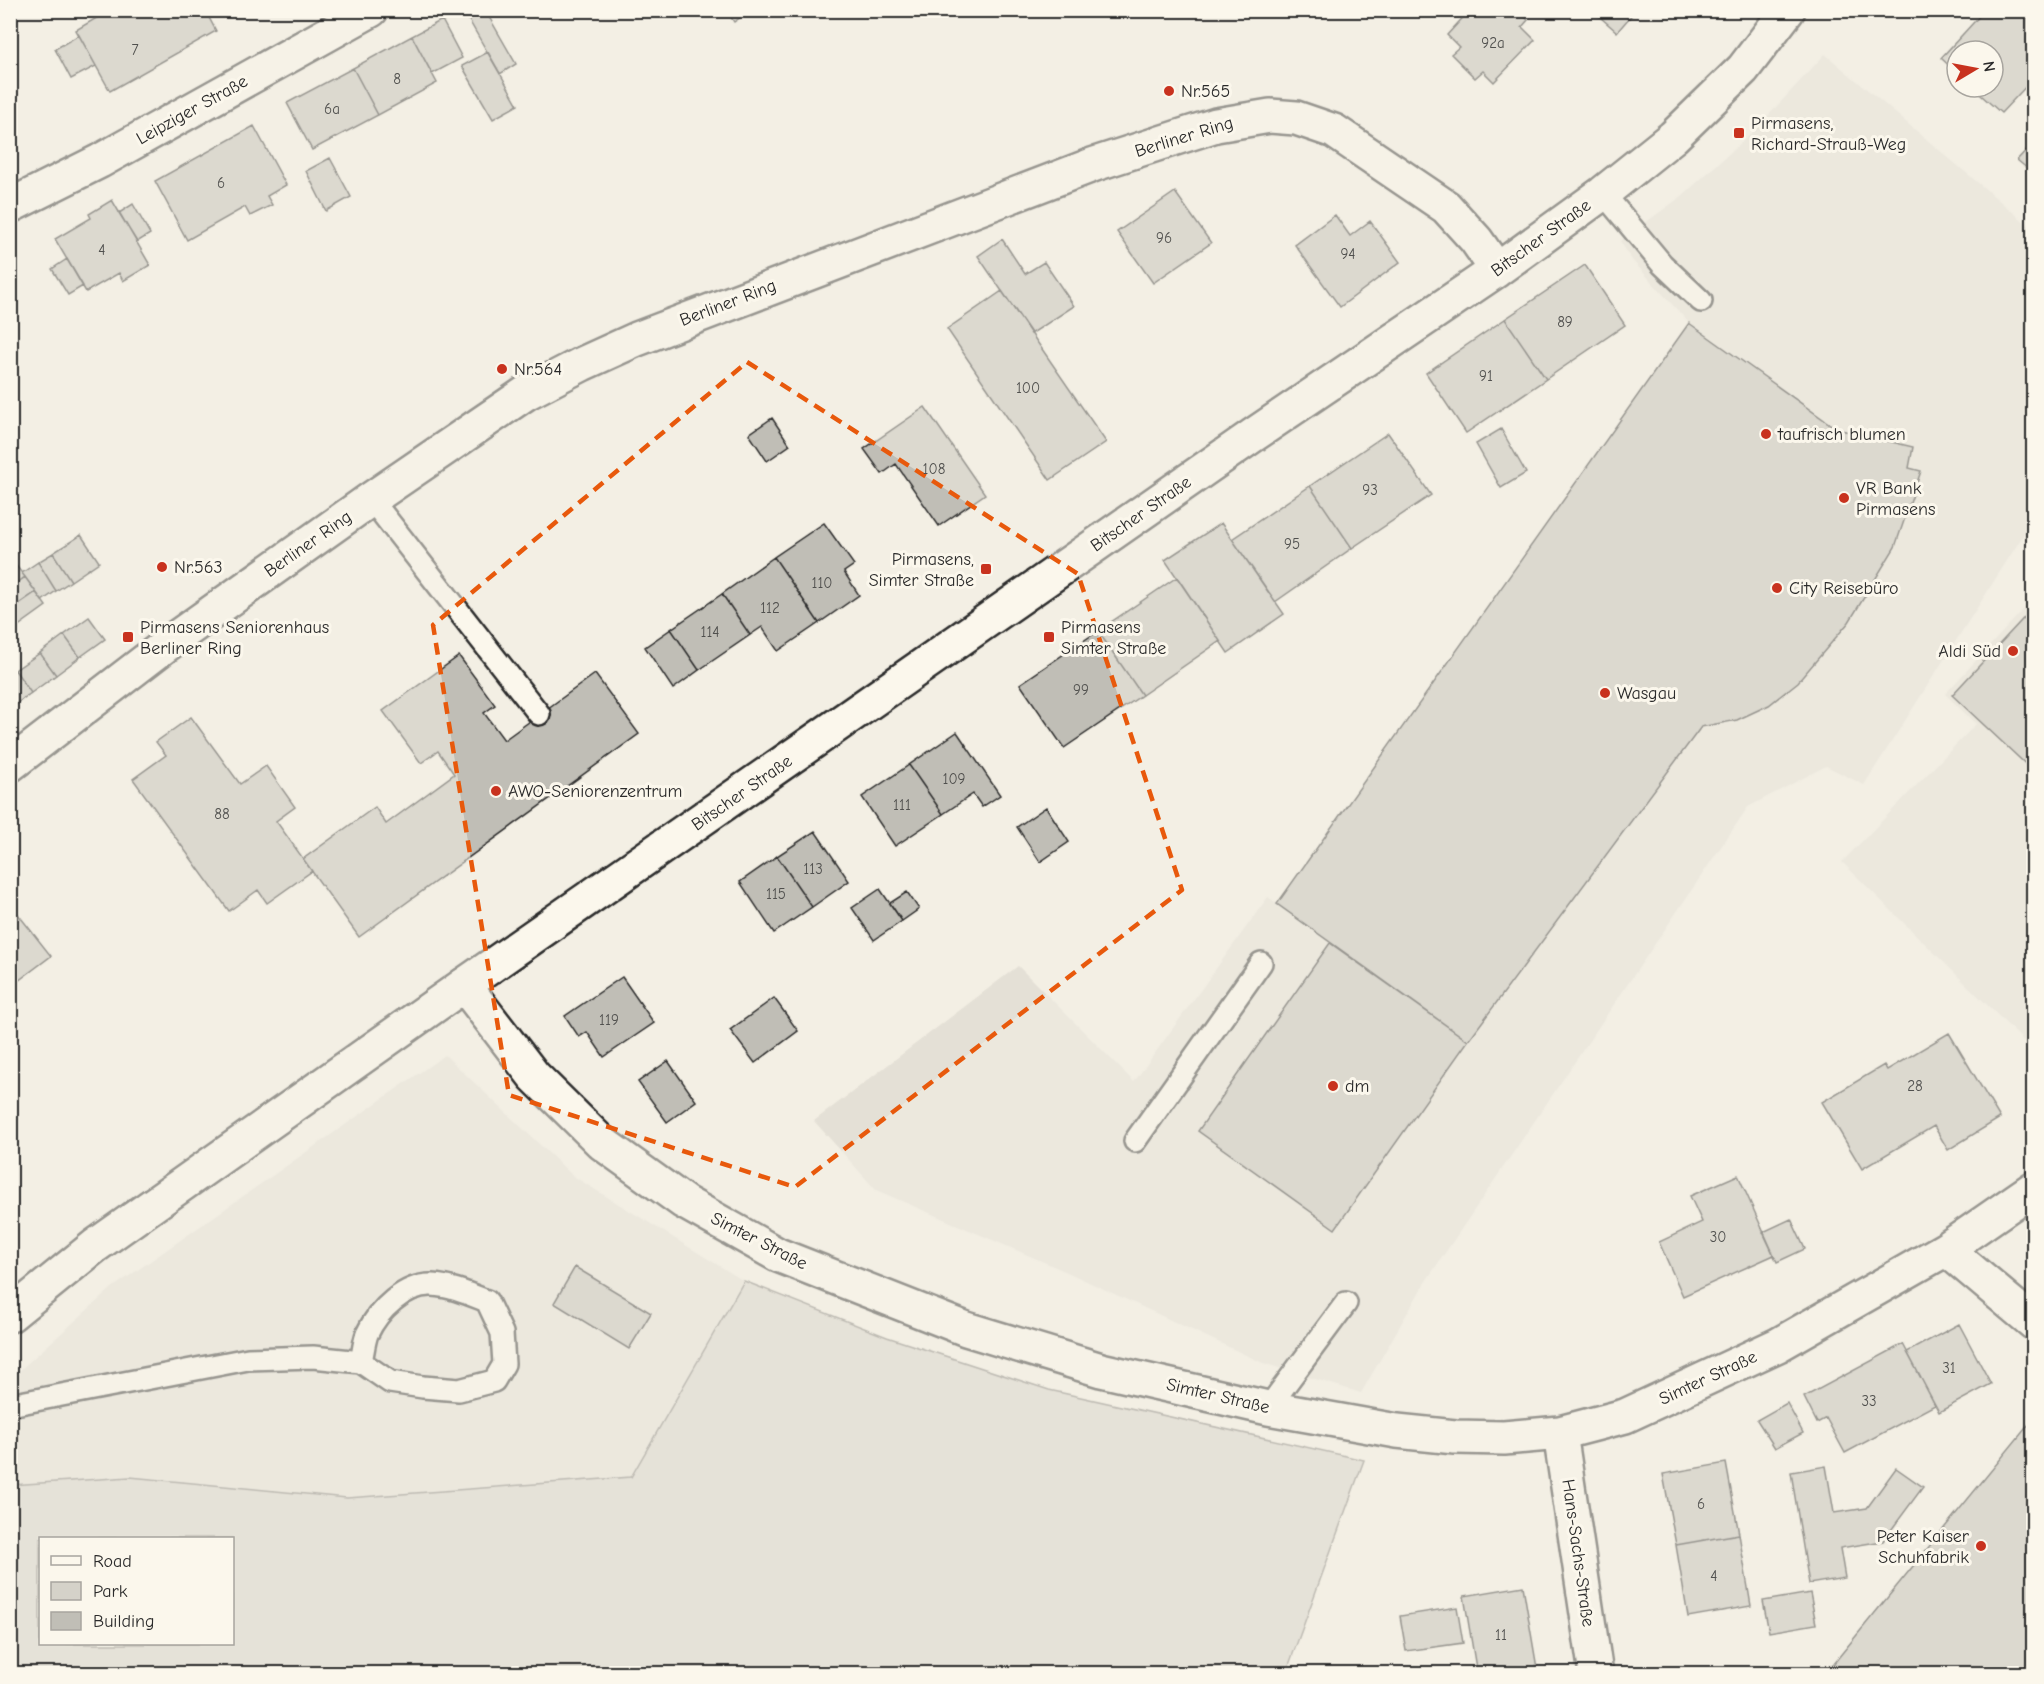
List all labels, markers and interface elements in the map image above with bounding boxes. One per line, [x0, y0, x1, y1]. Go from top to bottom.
house number: 92a [1481, 34, 1505, 52]
north arrow [1945, 39, 2005, 99]
house number: 7 [131, 41, 139, 59]
text: N [1979, 60, 1999, 73]
house number: 8 [393, 70, 401, 88]
street label: Leipziger Straße [133, 71, 251, 149]
place label: Nr.565 [1181, 81, 1230, 102]
marker: Nr.565 [1162, 84, 1176, 98]
house number: 6a [324, 100, 340, 118]
street label: Berliner Ring [1132, 112, 1236, 162]
place label: Pirmasens, Richard-Strauß-Weg [1751, 113, 1906, 155]
marker: Pirmasens, Richard-Strauß-Weg [1732, 126, 1746, 140]
house number: 6 [217, 174, 225, 192]
street label: Bitscher Straße [1487, 195, 1595, 281]
house number: 96 [1156, 229, 1172, 247]
house number: 4 [98, 241, 106, 259]
house number: 94 [1340, 245, 1356, 263]
street label: Berliner Ring [677, 275, 779, 331]
house number: 89 [1557, 313, 1573, 331]
place label: Nr.564 [514, 359, 562, 380]
marker: Nr.564 [495, 362, 509, 376]
house number: 91 [1479, 367, 1493, 385]
house number: 100 [1016, 379, 1040, 397]
place label: taufrisch blumen [1777, 424, 1906, 445]
marker: taufrisch blumen [1759, 427, 1773, 441]
house number: 108 [923, 460, 945, 478]
street label: Bitscher Straße [1087, 472, 1195, 556]
place label: VR Bank Pirmasens [1856, 478, 1935, 520]
house number: 93 [1362, 481, 1378, 499]
marker: VR Bank Pirmasens [1837, 491, 1851, 505]
street label: Berliner Ring [260, 506, 356, 582]
house number: 95 [1284, 535, 1300, 553]
place label: Pirmasens, Simter Straße [869, 549, 974, 591]
place label: Nr.563 [174, 557, 223, 578]
marker: Nr.563 [155, 560, 169, 574]
marker: Pirmasens, Simter Straße [979, 562, 993, 576]
house number: 110 [811, 574, 833, 592]
place label: City Reisebüro [1789, 578, 1899, 599]
marker: City Reisebüro [1770, 581, 1784, 595]
house number: 112 [760, 599, 780, 617]
place label: Pirmasens Seniorenhaus Berliner Ring [140, 617, 329, 659]
place label: Pirmasens Simter Straße [1061, 617, 1166, 659]
house number: 114 [700, 623, 720, 641]
marker: Pirmasens Seniorenhaus Berliner Ring [121, 630, 135, 644]
marker: Pirmasens Simter Straße [1042, 630, 1056, 644]
place label: Aldi Süd [1938, 641, 2001, 662]
marker: Aldi Süd [2006, 644, 2020, 658]
house number: 99 [1073, 681, 1089, 699]
place label: Wasgau [1617, 683, 1676, 704]
marker: Wasgau [1598, 686, 1612, 700]
street label: Bitscher Straße [688, 751, 796, 835]
house number: 109 [942, 770, 966, 788]
place label: AWO-Seniorenzentrum [508, 781, 682, 802]
marker: AWO-Seniorenzentrum [489, 784, 503, 798]
house number: 111 [893, 796, 911, 814]
house number: 88 [214, 805, 230, 823]
house number: 113 [803, 860, 823, 878]
house number: 115 [766, 885, 786, 903]
house number: 119 [599, 1011, 619, 1029]
place label: dm [1345, 1076, 1369, 1097]
house number: 28 [1907, 1077, 1923, 1095]
marker: dm [1326, 1079, 1340, 1093]
street label: Simter Straße [707, 1208, 811, 1274]
house number: 30 [1710, 1228, 1726, 1246]
street label: Simter Straße [1656, 1346, 1760, 1410]
house number: 31 [1942, 1359, 1956, 1377]
street label: Simter Straße [1164, 1374, 1272, 1418]
house number: 33 [1861, 1392, 1877, 1410]
street label: Hans-Sachs-Straße [1557, 1478, 1599, 1628]
house number: 6 [1697, 1495, 1705, 1513]
place label: Peter Kaiser Schuhfabrik [1877, 1526, 1970, 1568]
legend [39, 1537, 234, 1645]
marker: Peter Kaiser Schuhfabrik [1974, 1539, 1988, 1553]
text: Road [93, 1551, 132, 1572]
house number: 4 [1710, 1567, 1718, 1585]
text: Park [93, 1581, 128, 1602]
text: Building [93, 1611, 155, 1632]
house number: 11 [1495, 1626, 1507, 1644]

